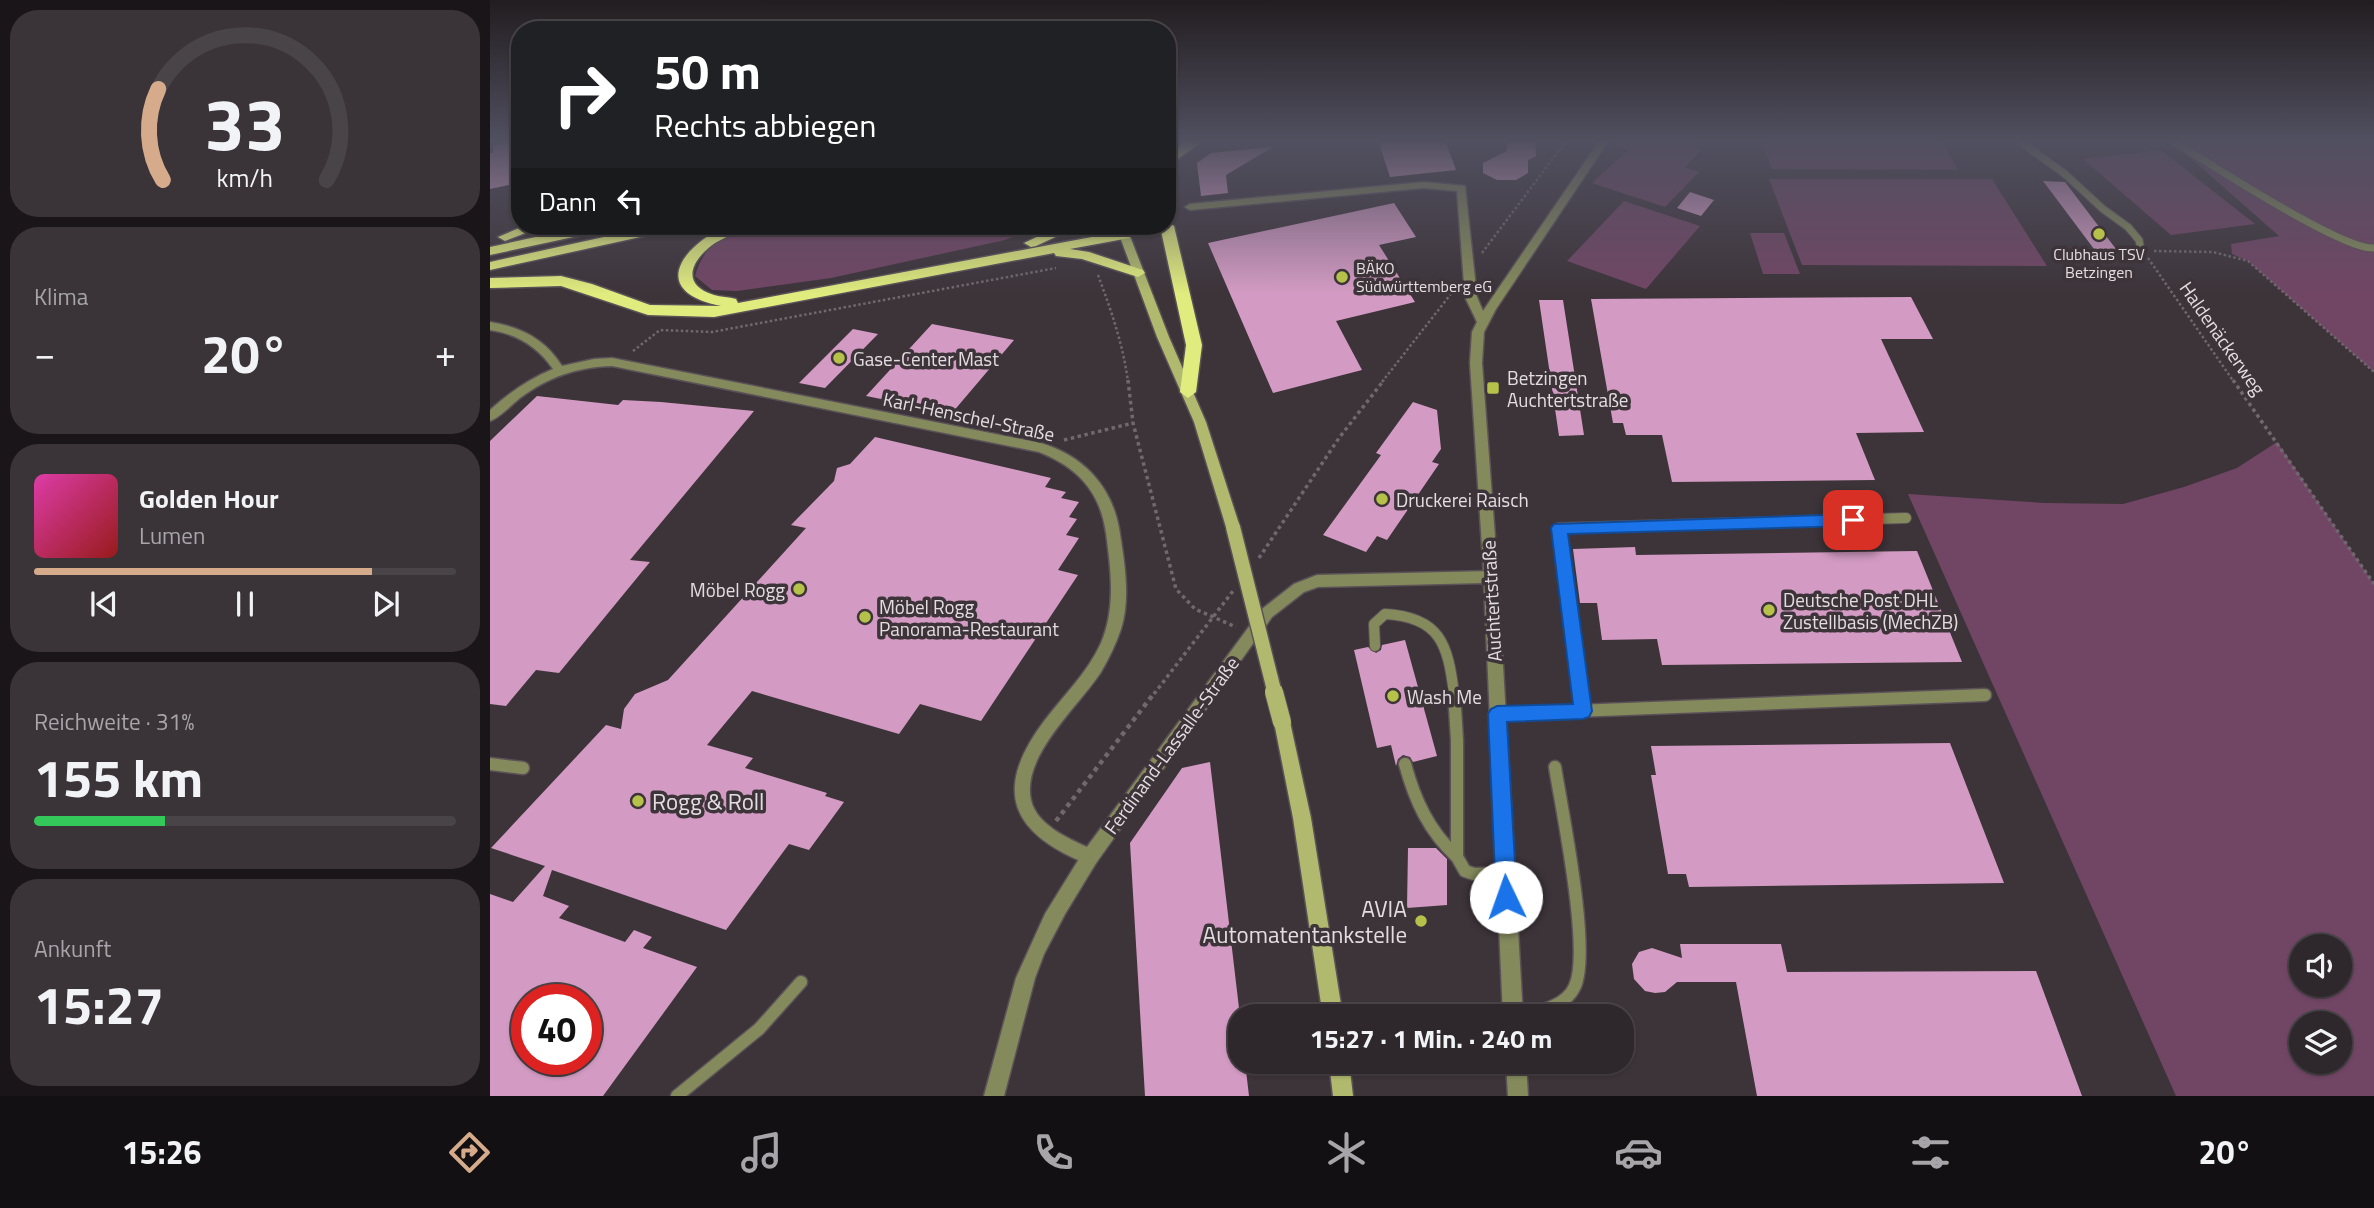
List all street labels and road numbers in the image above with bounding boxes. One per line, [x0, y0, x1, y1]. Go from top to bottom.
street label: Haldenäckerweg [2173, 275, 2273, 401]
street label: Karl-Henschel-Straße [881, 384, 1057, 448]
street label: Auchtertstraße [1473, 540, 1509, 662]
street label: Ferdinand-Lassalle-Straße [1097, 650, 1245, 840]

